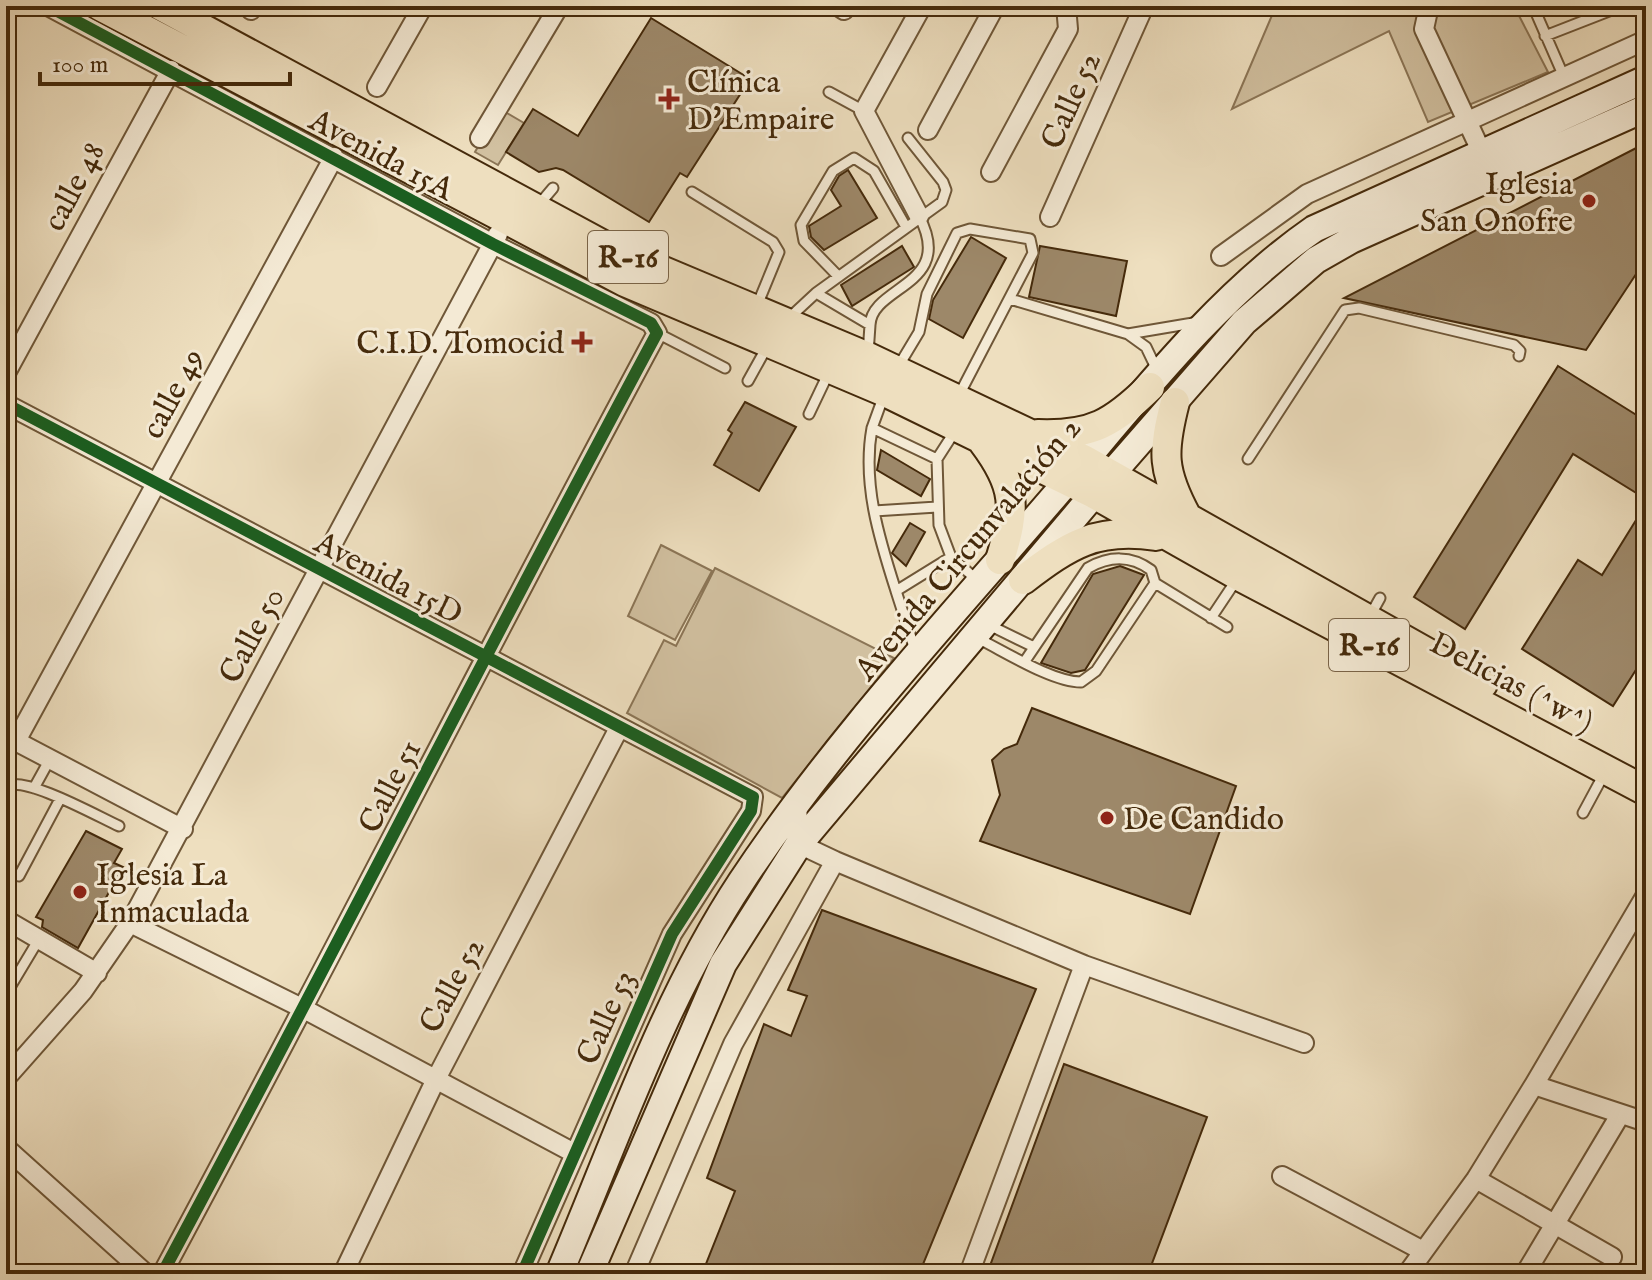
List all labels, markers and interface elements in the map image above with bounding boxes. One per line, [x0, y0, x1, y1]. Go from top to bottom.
scale bar [40, 36, 290, 86]
street label: Calle 52 [1033, 46, 1112, 156]
text: 100 m [52, 50, 108, 81]
place label: Clínica D'Empaire [687, 63, 835, 141]
marker: Clínica D'Empaire [658, 88, 680, 110]
street label: Avenida 15A [300, 101, 461, 212]
street label: calle 48 [35, 136, 116, 239]
place label: Iglesia San Onofre [1420, 165, 1573, 243]
marker: Iglesia San Onofre [1580, 192, 1598, 210]
road number: R-16 [588, 231, 668, 283]
place label: C.I.D. Tomocid [356, 324, 565, 365]
marker: C.I.D. Tomocid [571, 331, 593, 353]
street label: calle 49 [134, 342, 215, 446]
street label: Avenida Circunvalación 2 [846, 409, 1091, 691]
street label: Avenida 15D [306, 523, 469, 635]
street label: Calle 50 [211, 581, 295, 691]
road number: R-16 [1329, 619, 1409, 671]
street label: Delicias (^w^) [1422, 624, 1600, 744]
street label: Calle 51 [350, 734, 432, 841]
place label: De Candido [1123, 800, 1284, 841]
marker: De Candido [1098, 809, 1116, 827]
place label: Iglesia La Inmaculada [96, 856, 249, 934]
marker: Iglesia La Inmaculada [71, 883, 89, 901]
street label: Calle 52 [411, 931, 495, 1041]
street label: Calle 53 [568, 964, 646, 1072]

